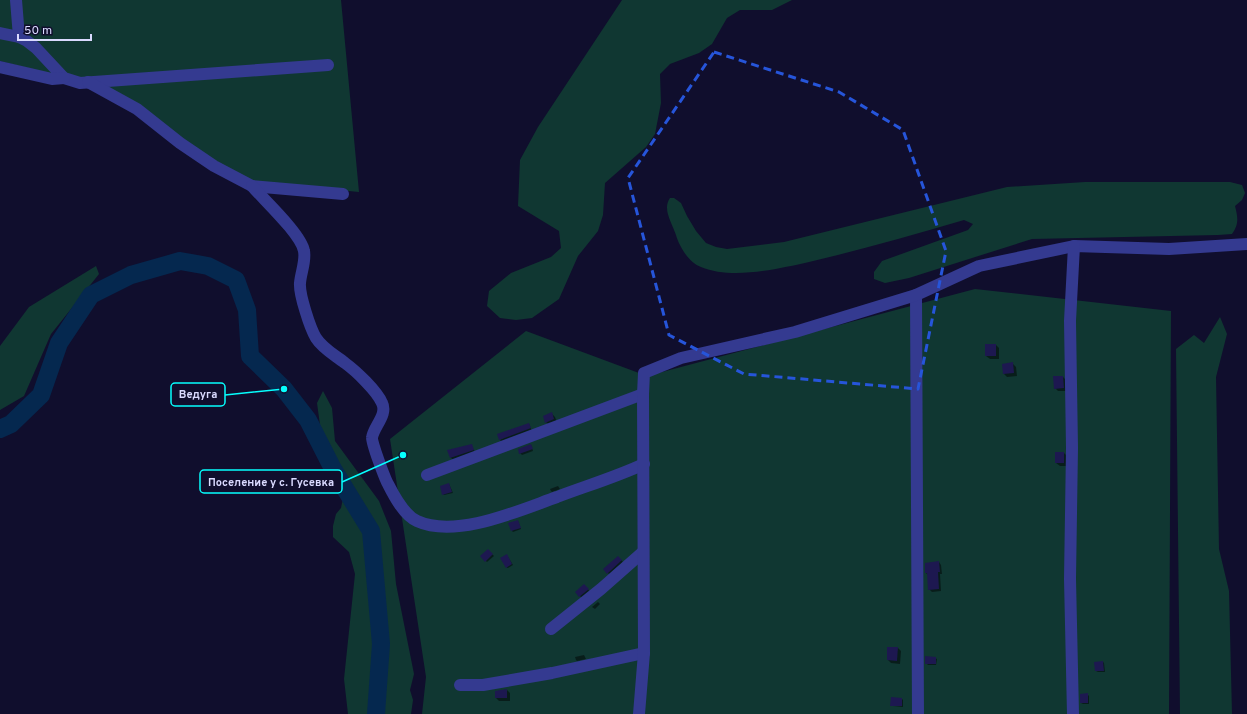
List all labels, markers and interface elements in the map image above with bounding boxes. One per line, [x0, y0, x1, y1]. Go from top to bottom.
scale bar [18, 16, 91, 42]
text: 50 m [24, 23, 52, 39]
callout: Ведуга [171, 383, 225, 406]
text: Ведуга [179, 388, 217, 402]
callout: Поселение у с. Гусевка [200, 470, 342, 493]
text: Поселение у с. Гусевка [208, 476, 334, 490]

